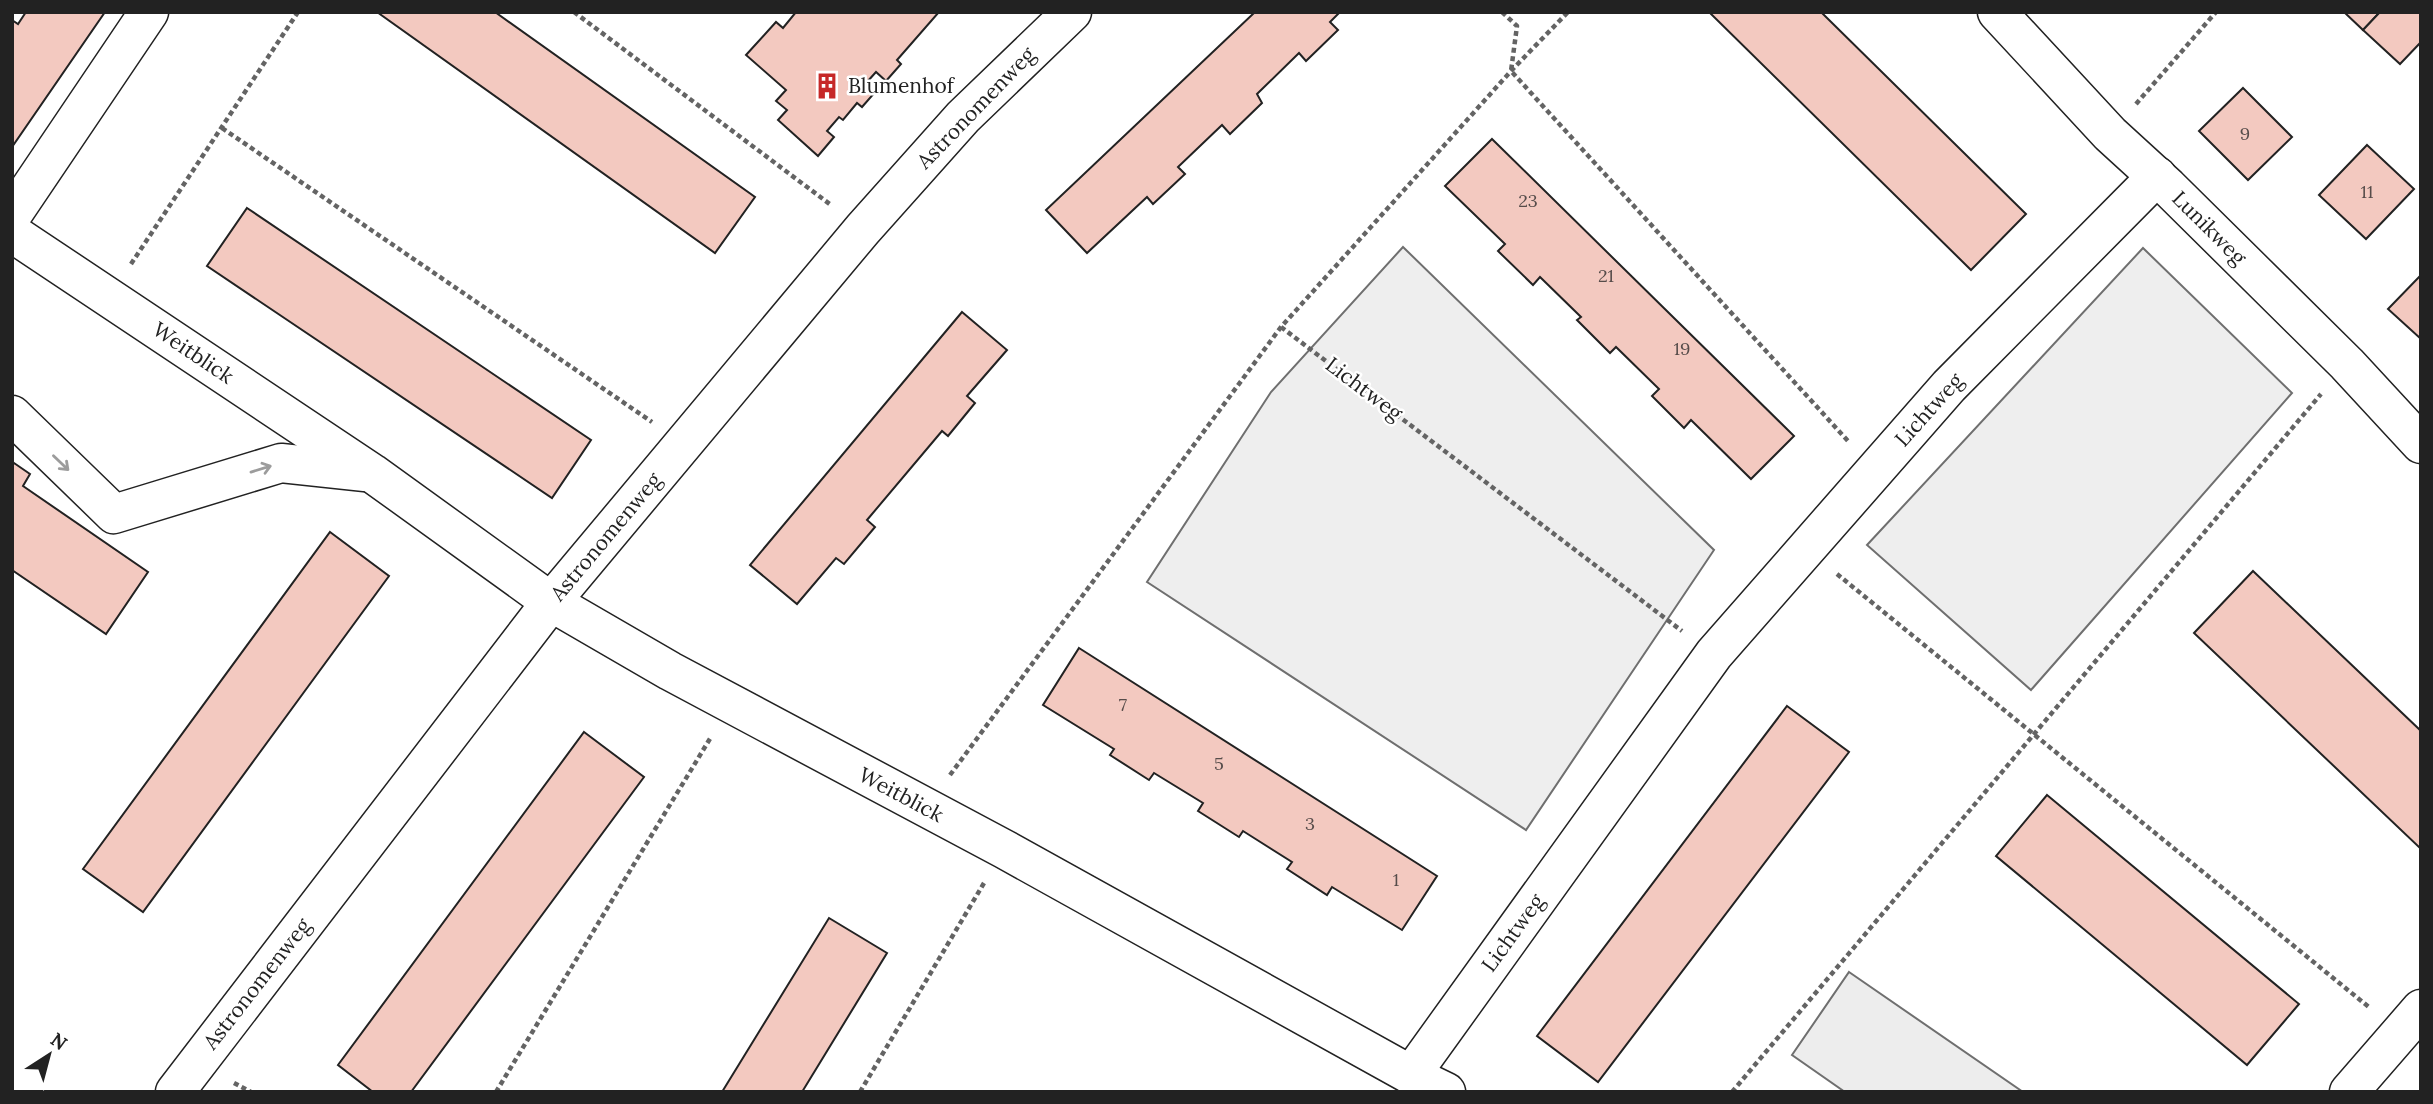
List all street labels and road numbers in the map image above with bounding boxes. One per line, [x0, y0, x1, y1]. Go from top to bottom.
street label: Astronomenweg [910, 41, 1041, 175]
street label: Lunikweg [2167, 185, 2252, 271]
street label: Weitblick [148, 316, 240, 390]
street label: Lichtweg [1320, 351, 1409, 427]
street label: Lichtweg [1889, 367, 1969, 452]
street label: Astronomenweg [543, 467, 667, 607]
street label: Weitblick [854, 761, 949, 828]
street label: Lichtweg [1475, 888, 1550, 977]
street label: Astronomenweg [196, 912, 317, 1056]

